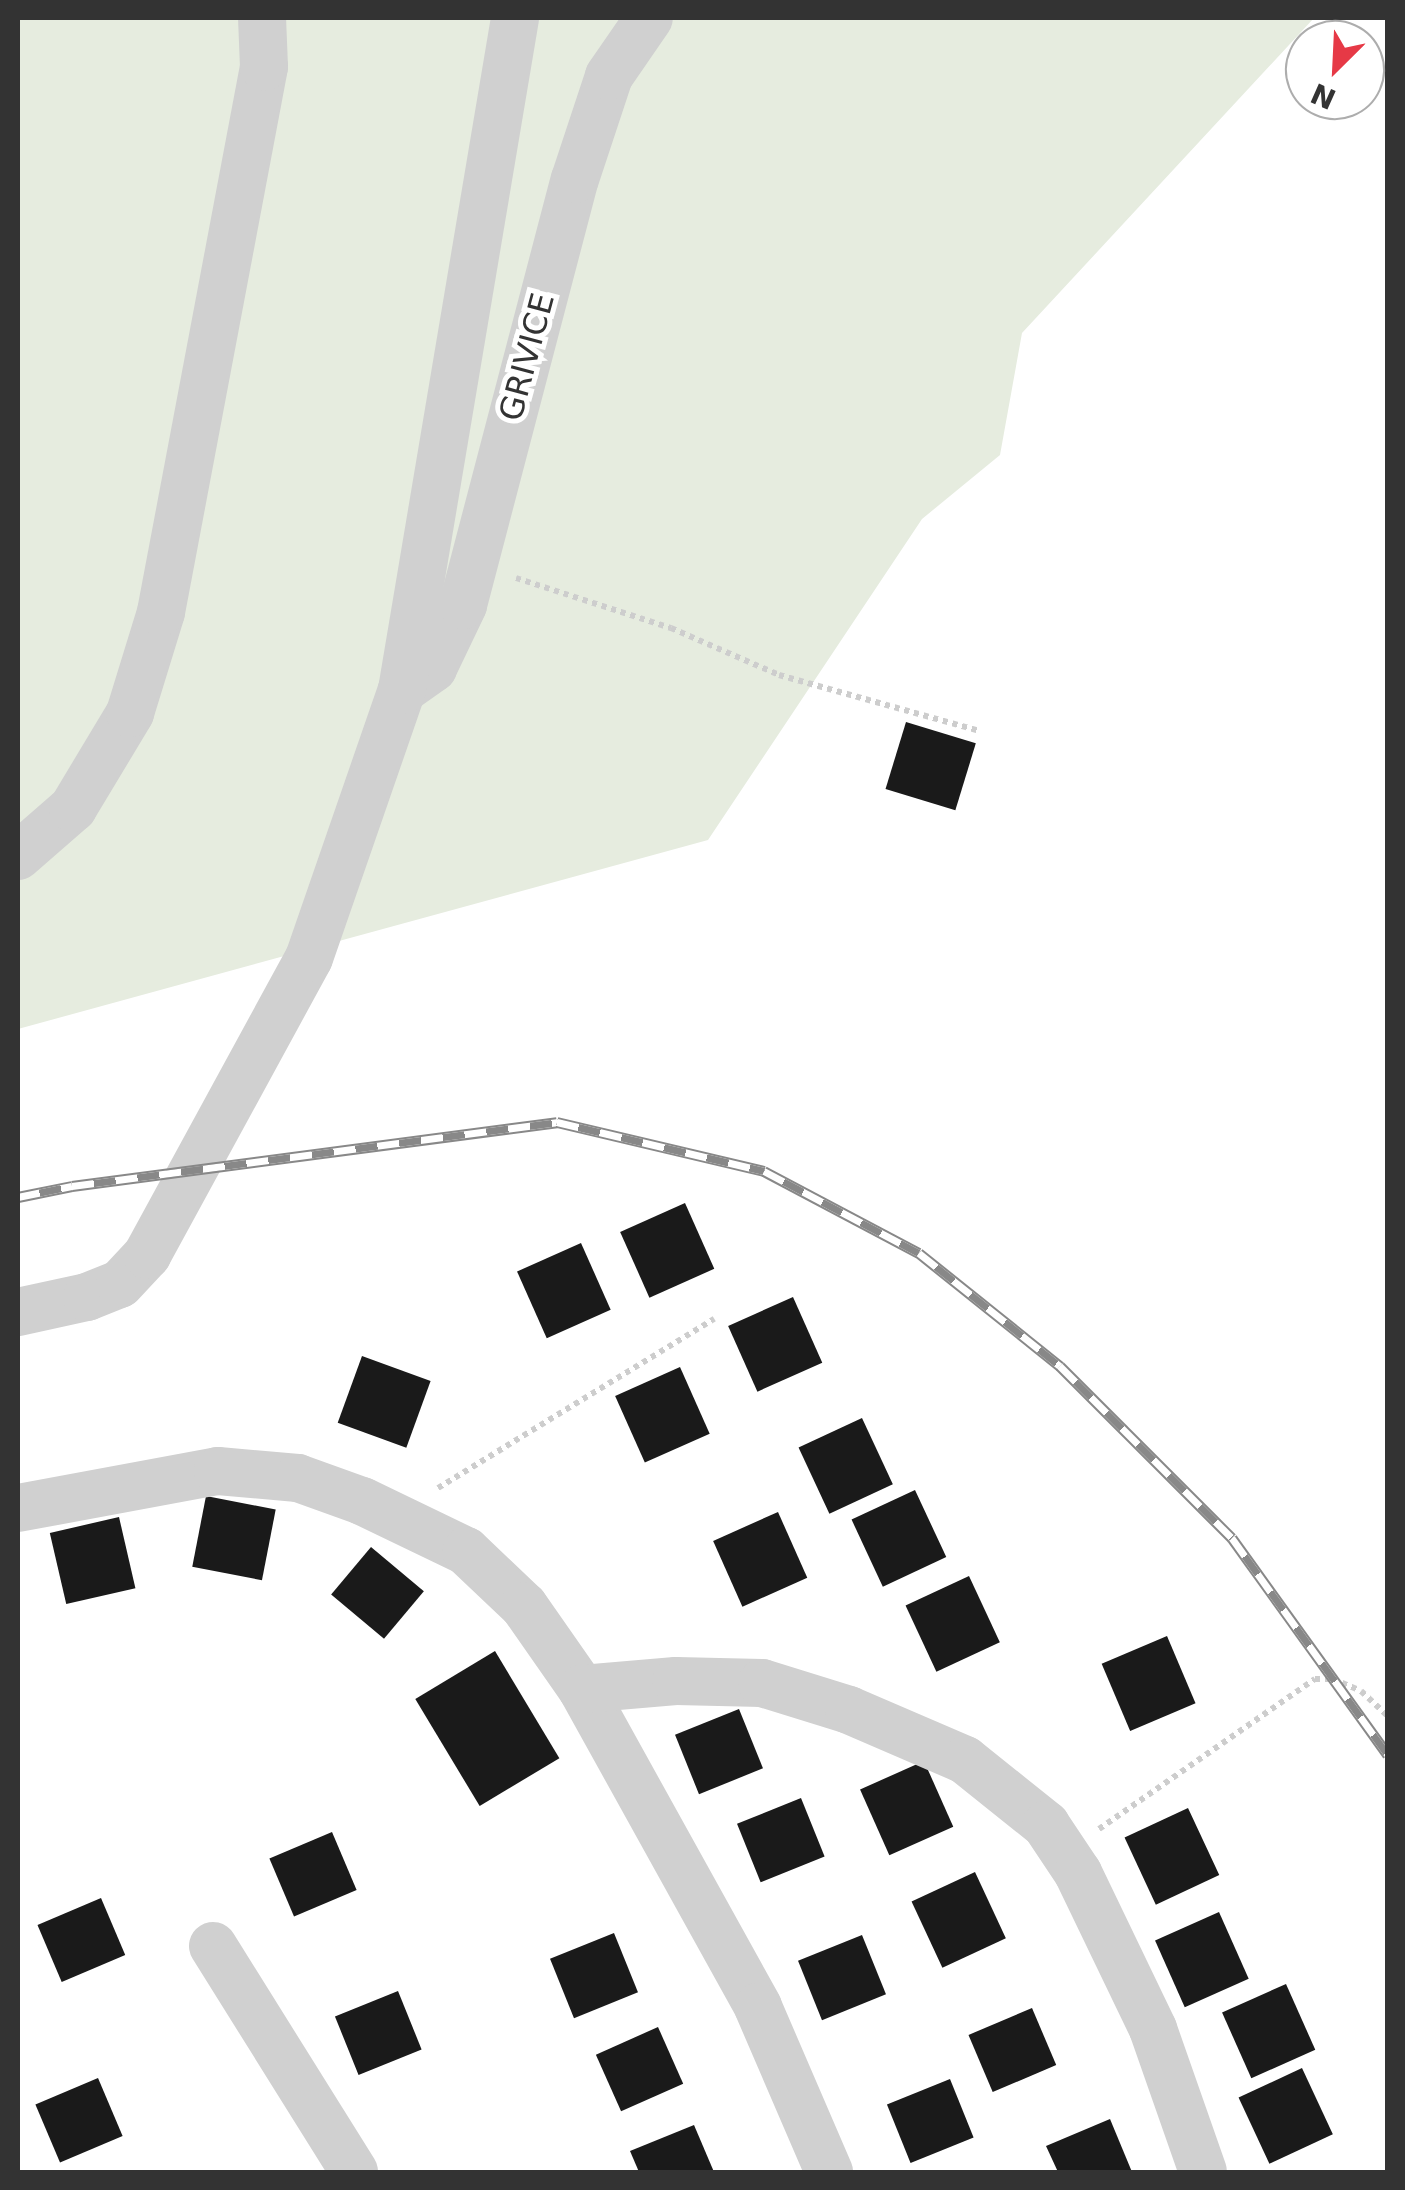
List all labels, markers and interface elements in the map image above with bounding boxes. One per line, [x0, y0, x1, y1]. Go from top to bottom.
north arrow [1285, 20, 1385, 120]
text: N [1306, 76, 1341, 116]
street label: GRIVICE [492, 289, 562, 425]

